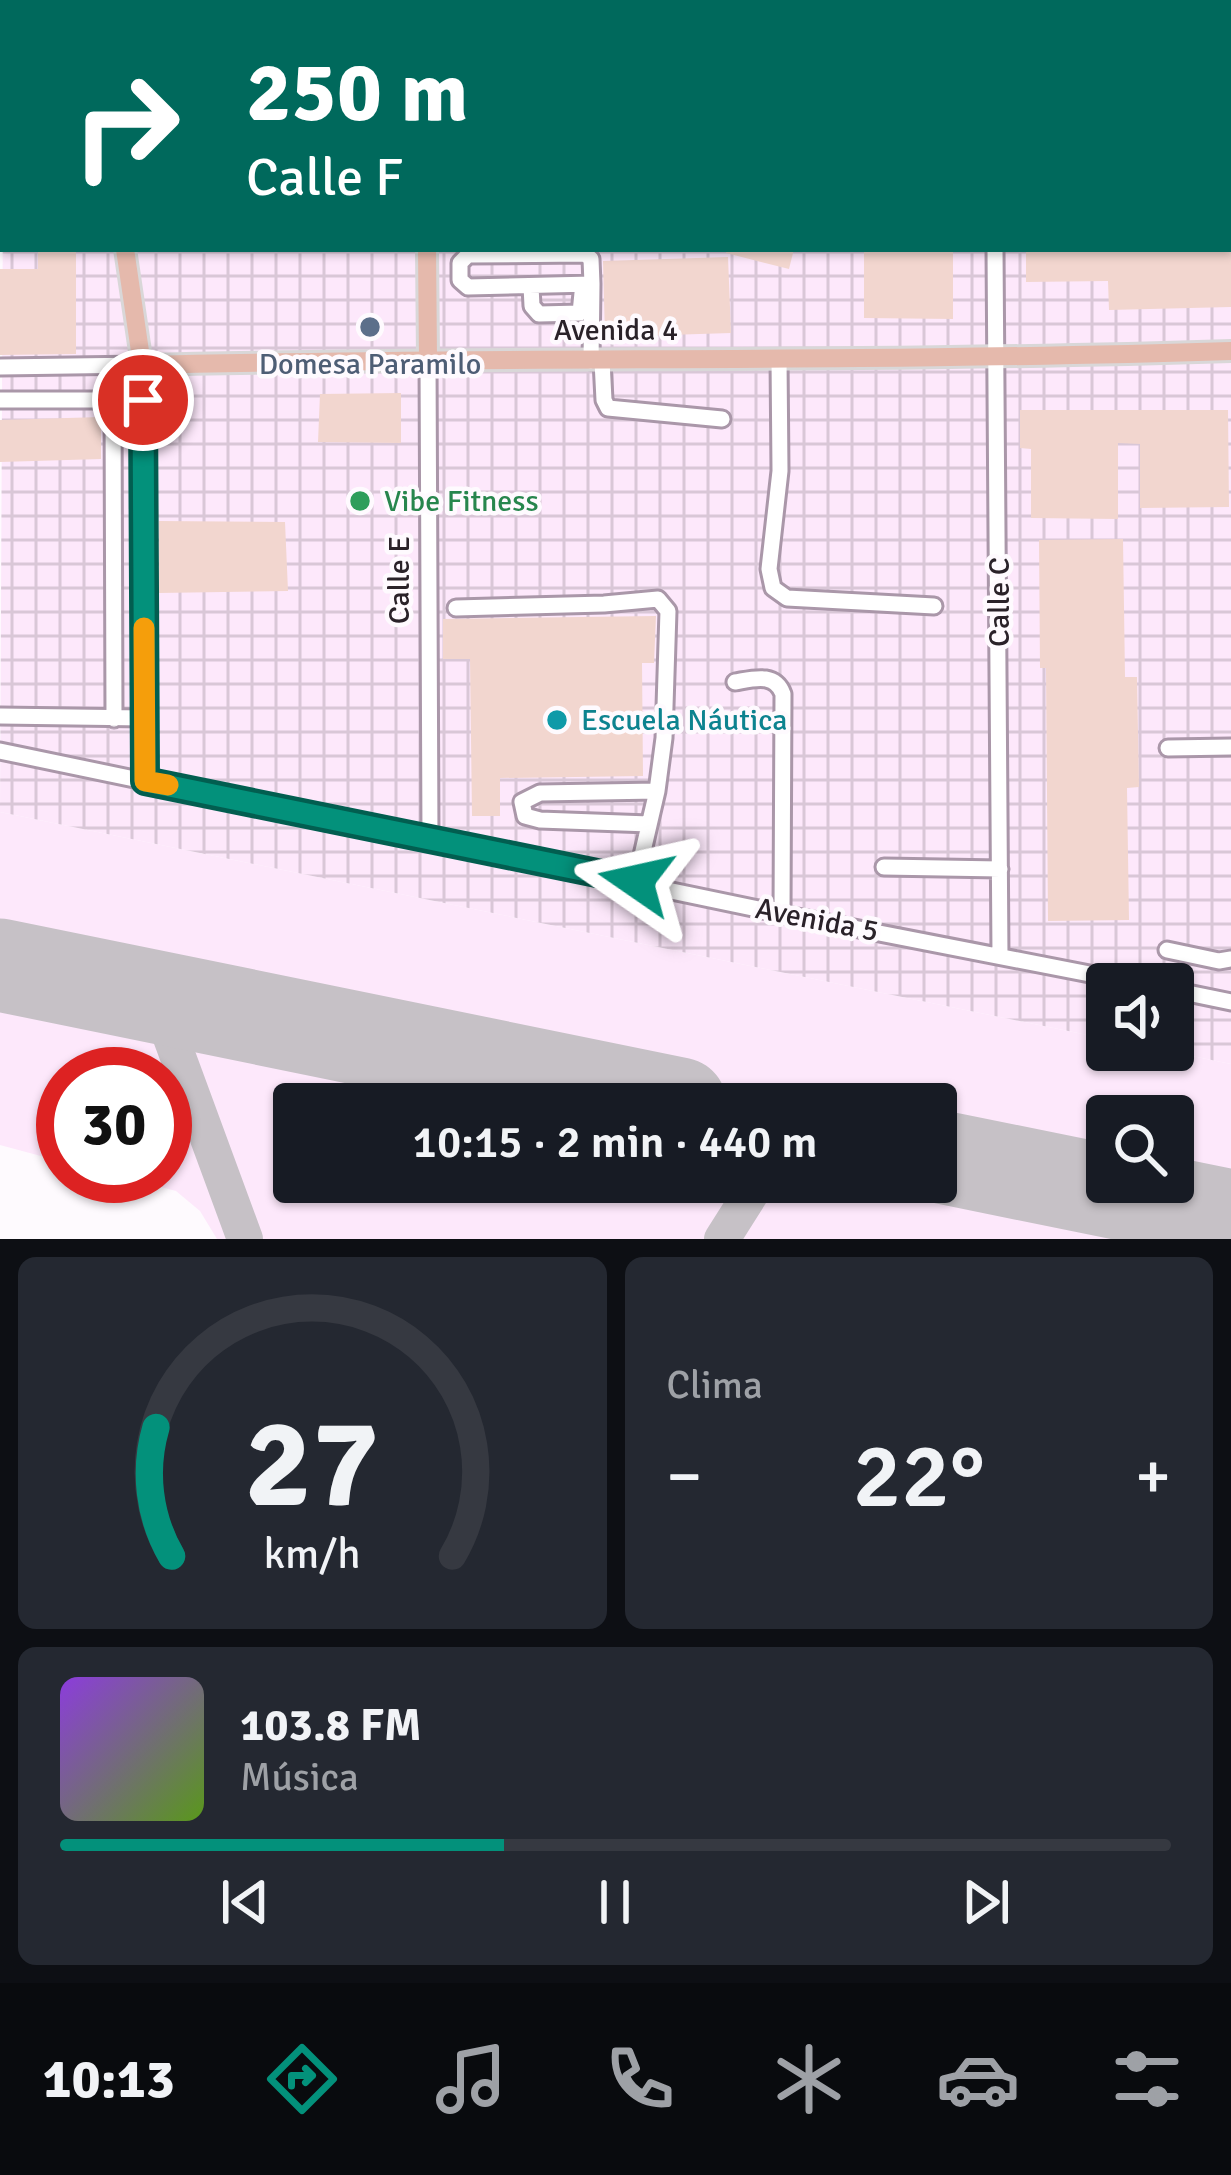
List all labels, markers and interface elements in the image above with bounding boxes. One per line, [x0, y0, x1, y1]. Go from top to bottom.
text: 250 m [246, 41, 468, 145]
icon: right [48, 48, 204, 204]
text: Calle F [246, 144, 403, 211]
street label: Avenida 4 [554, 312, 678, 349]
marker: Domesa Paramilo [357, 314, 383, 340]
place label: Domesa Paramilo [259, 346, 481, 383]
pin [92, 349, 194, 451]
icon: arrive [110, 367, 176, 433]
place label: Vibe Fitness [384, 483, 539, 520]
marker: Vibe Fitness [347, 488, 373, 514]
street label: Calle E [381, 536, 418, 624]
street label: Calle C [981, 557, 1018, 647]
place label: Escuela Náutica [581, 702, 788, 739]
marker: Escuela Náutica [544, 707, 570, 733]
position arrow [573, 818, 699, 944]
street label: Avenida 5 [752, 890, 882, 950]
map controls [1086, 963, 1194, 1203]
button: sound [1086, 963, 1194, 1071]
speed limit sign: 30 [36, 1047, 192, 1203]
button: search [1086, 1095, 1194, 1203]
text: 10:15 · 2 min · 440 m [413, 1115, 817, 1170]
text: Clima [667, 1361, 763, 1409]
text: 27 [245, 1388, 380, 1541]
text: 22° [853, 1421, 985, 1532]
text: − [667, 1436, 702, 1517]
text: + [1135, 1436, 1171, 1517]
text: km/h [264, 1528, 361, 1581]
text: 103.8 FM [240, 1698, 422, 1753]
text: Música [240, 1753, 359, 1801]
icon: previous [212, 1869, 278, 1935]
icon: pause [582, 1869, 648, 1935]
icon: next [953, 1869, 1019, 1935]
icon: directions [260, 2037, 344, 2121]
icon: music [429, 2037, 513, 2121]
icon: phone [598, 2037, 682, 2121]
icon: climate [767, 2037, 851, 2121]
icon: car [936, 2037, 1020, 2121]
icon: filters [1105, 2037, 1189, 2121]
text: 10:13 [42, 2046, 175, 2113]

